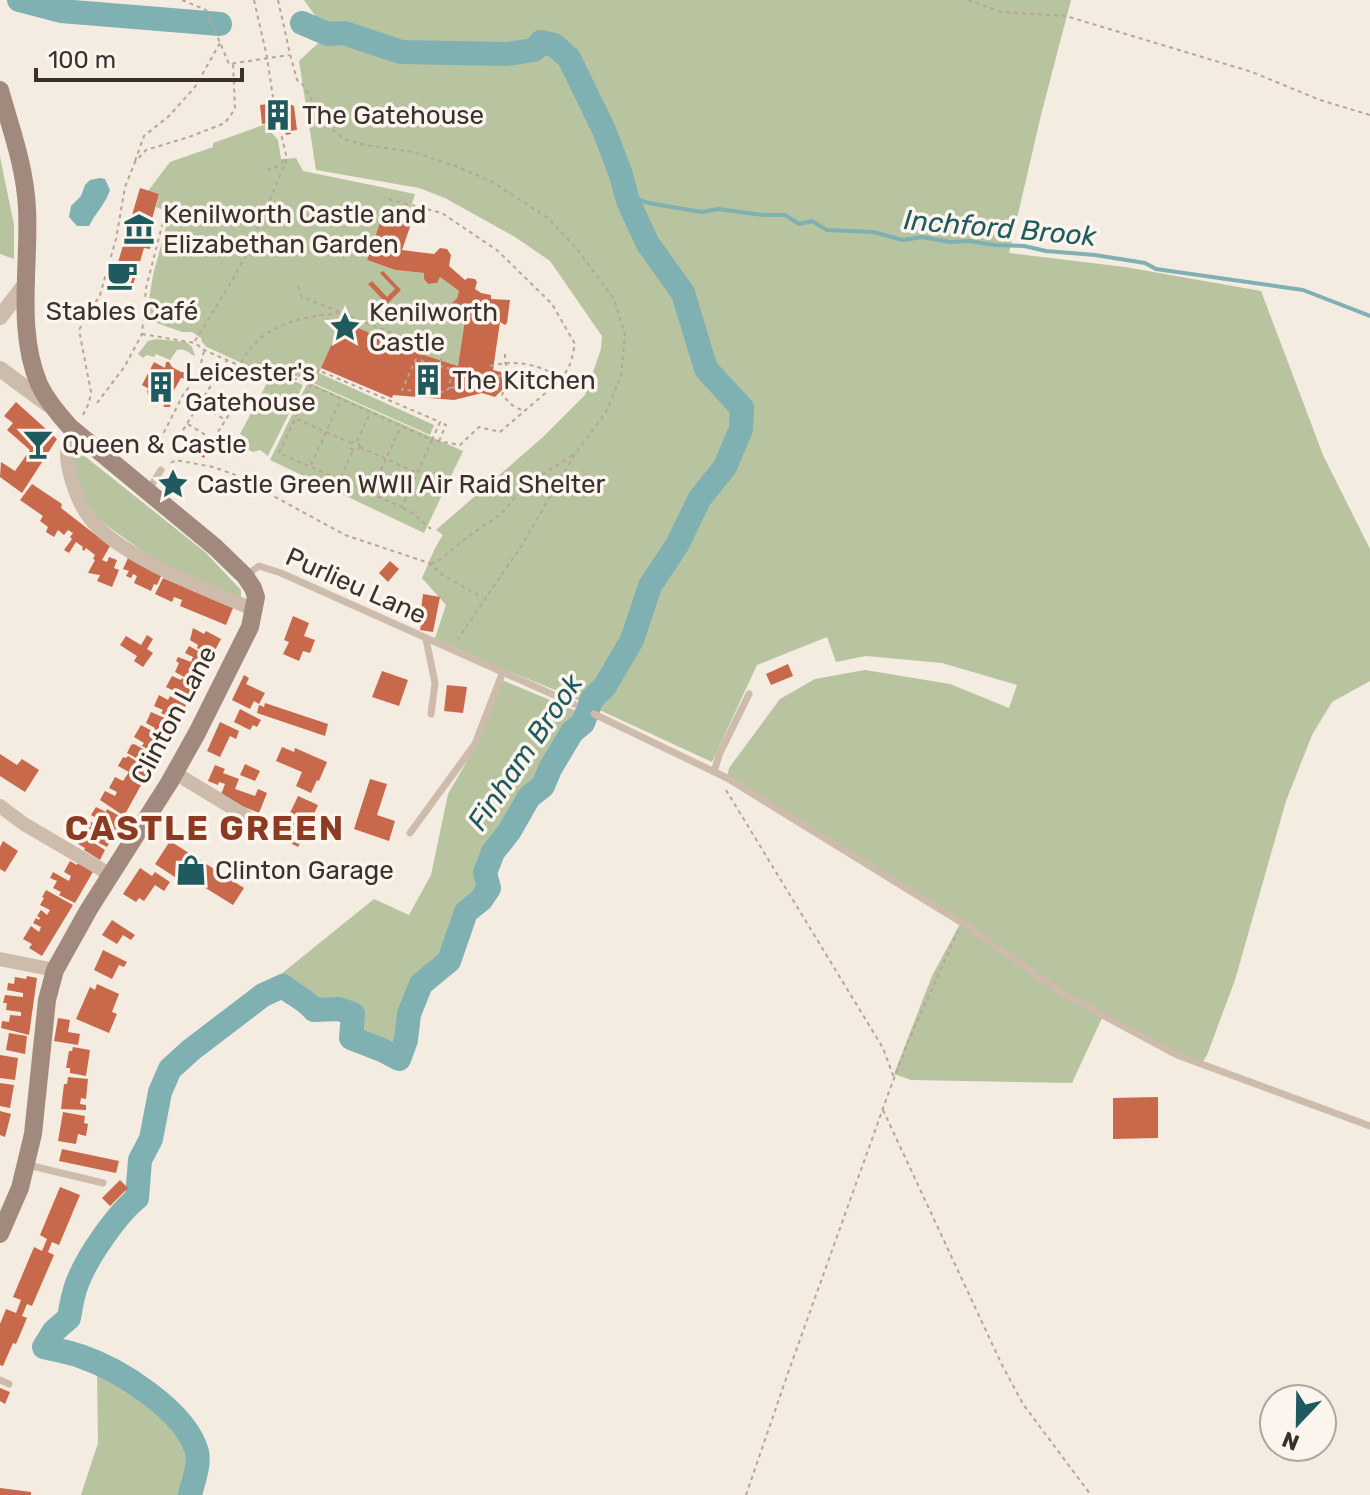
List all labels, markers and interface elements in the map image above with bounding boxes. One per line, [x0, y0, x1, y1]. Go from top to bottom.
scale bar [36, 32, 242, 82]
text: 100 m [48, 46, 116, 74]
building icon: The Gatehouse [261, 98, 295, 132]
place label: The Gatehouse [302, 100, 484, 131]
place label: Kenilworth Castle and Elizabethan Garden [163, 199, 426, 260]
water label: Inchford Brook [902, 203, 1098, 253]
museum icon: Kenilworth Castle and Elizabethan Garden [122, 212, 156, 246]
cafe icon: Stables Café [105, 258, 139, 292]
place label: Stables Café [46, 296, 198, 327]
place label: Kenilworth Castle [369, 297, 498, 358]
place icon: Kenilworth Castle [328, 310, 362, 344]
place label: Leicester's Gatehouse [185, 357, 316, 418]
building icon: The Kitchen [411, 363, 445, 397]
place label: The Kitchen [452, 365, 596, 396]
building icon: Leicester's Gatehouse [144, 370, 178, 404]
bar icon: Queen & Castle [21, 427, 55, 461]
place label: Queen & Castle [62, 429, 247, 460]
place icon: Castle Green WWII Air Raid Shelter [156, 467, 190, 501]
place label: Castle Green WWII Air Raid Shelter [197, 469, 606, 500]
street label: Purlieu Lane [281, 541, 431, 631]
street label: Clinton Lane [125, 641, 223, 789]
water label: Finham Brook [461, 667, 590, 836]
district label: CASTLE GREEN [65, 808, 345, 849]
shop icon: Clinton Garage [174, 853, 208, 887]
place label: Clinton Garage [215, 855, 394, 886]
north arrow [1258, 1383, 1338, 1463]
text: N [1278, 1426, 1303, 1457]

